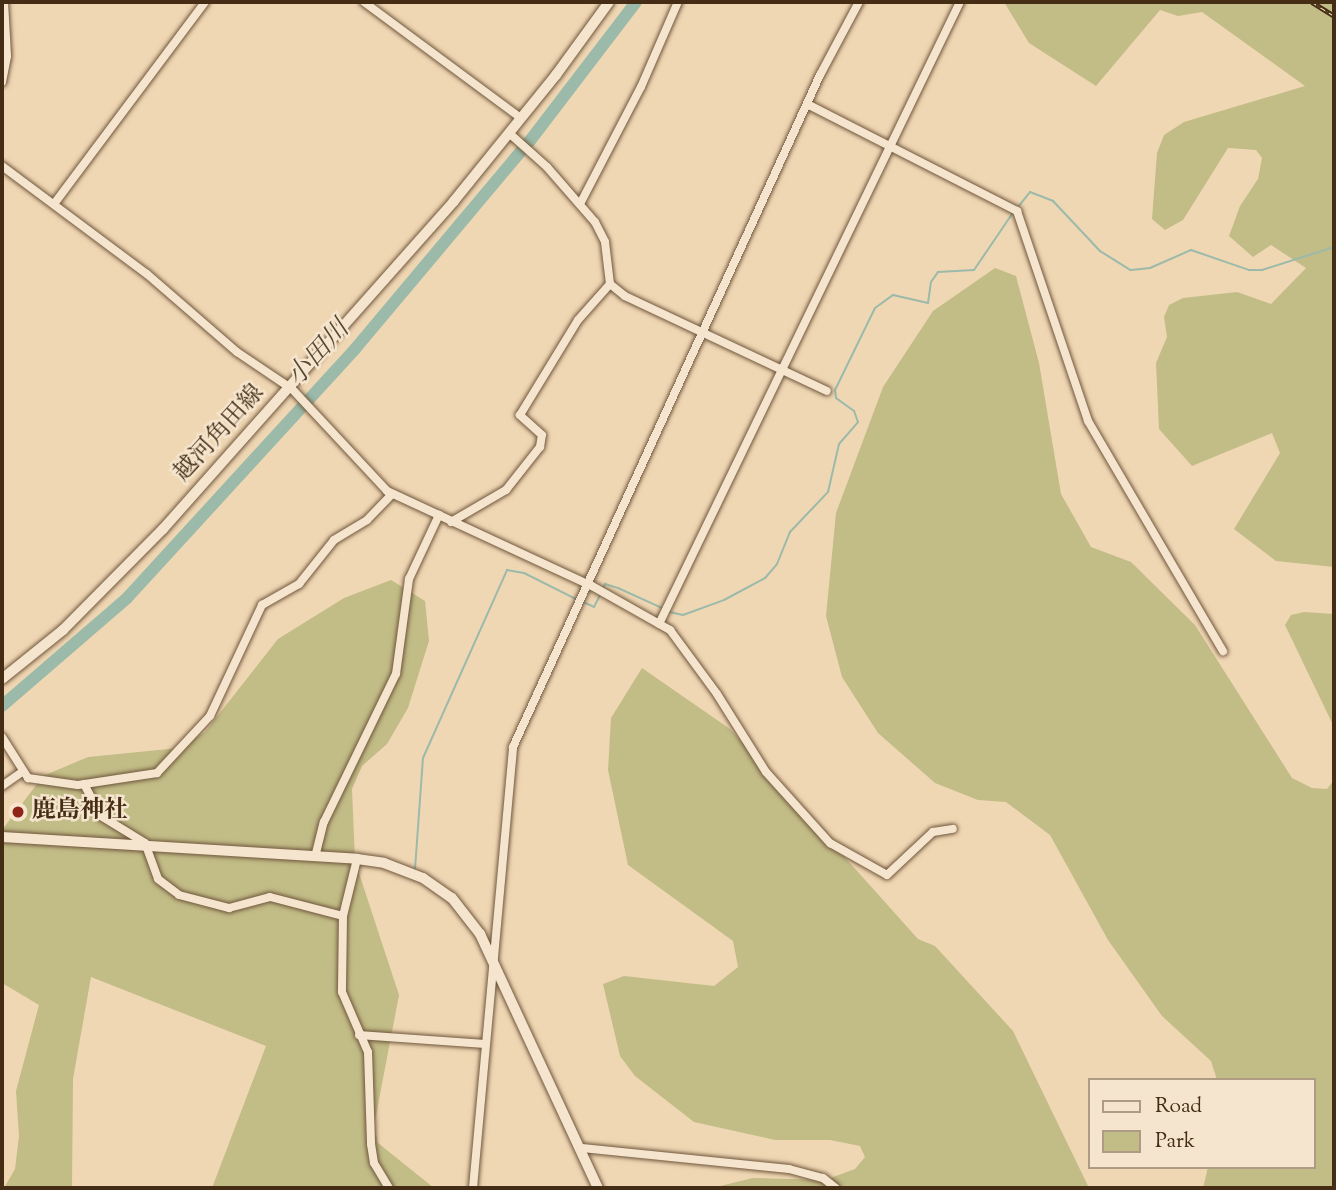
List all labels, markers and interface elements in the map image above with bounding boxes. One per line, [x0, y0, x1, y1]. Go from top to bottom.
water label: 小田川 [281, 315, 357, 393]
street label: 越河角田線 [169, 380, 271, 488]
place label: 鹿島神社 [32, 798, 128, 826]
marker: 鹿島神社 [10, 804, 26, 820]
legend [1088, 1078, 1315, 1169]
text: Road [1155, 1092, 1202, 1122]
text: Park [1155, 1127, 1195, 1157]

